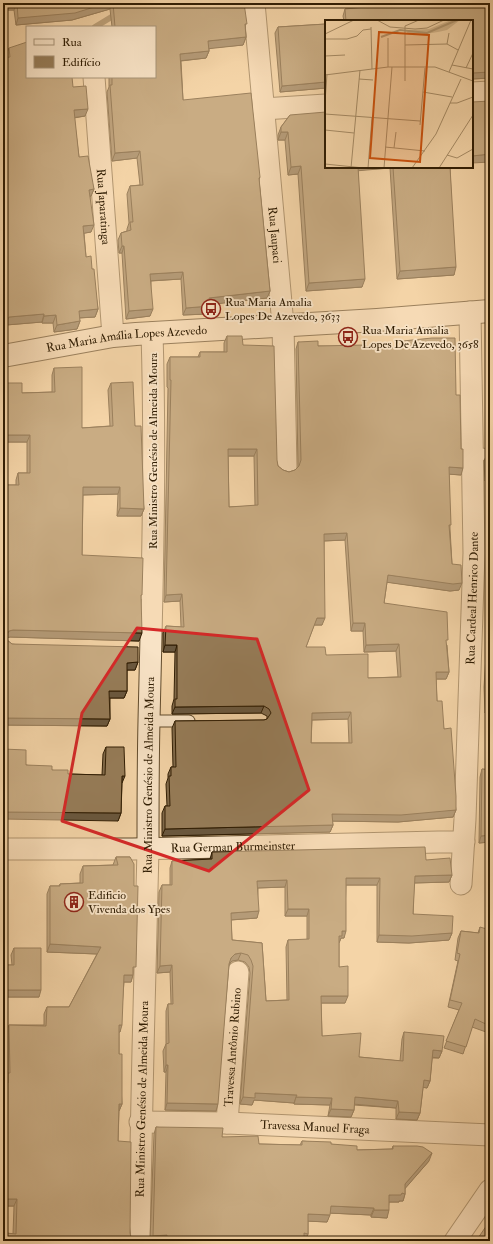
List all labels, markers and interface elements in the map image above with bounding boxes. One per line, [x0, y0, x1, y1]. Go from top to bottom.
inset map [325, 20, 473, 168]
legend [26, 26, 156, 78]
text: Rua [62, 35, 83, 50]
text: Edifício [62, 55, 101, 70]
street label: Rua Japaratinga [93, 168, 113, 246]
street label: Rua Jaupaci [264, 206, 284, 264]
place label: Rua Maria Amalia Lopes De Azevedo, 3633 [225, 295, 340, 324]
bus stop icon: Rua Maria Amalia Lopes De Azevedo, 3633 [200, 298, 222, 320]
street label: Rua Maria Amália Lopes Azevedo [45, 323, 208, 356]
place label: Rua Maria Amalia Lopes De Azevedo, 3658 [362, 323, 479, 352]
bus stop icon: Rua Maria Amalia Lopes De Azevedo, 3658 [337, 326, 359, 348]
street label: Rua Ministro Genésio de Almeida Moura [146, 352, 161, 549]
street label: Rua Cardeal Henrico Dante [463, 532, 482, 665]
street label: Rua Ministro Genésio de Almeida Moura [140, 676, 158, 874]
street label: Rua German Burmeinster [171, 838, 296, 856]
place label: Edificio Vivenda dos Ypes [88, 888, 170, 917]
building icon: Edificio Vivenda dos Ypes [63, 891, 85, 913]
street label: Travessa Antônio Rubino [221, 987, 245, 1107]
street label: Rua Ministro Genésio de Almeida Moura [133, 999, 152, 1197]
street label: Travessa Manuel Fraga [260, 1118, 371, 1138]

